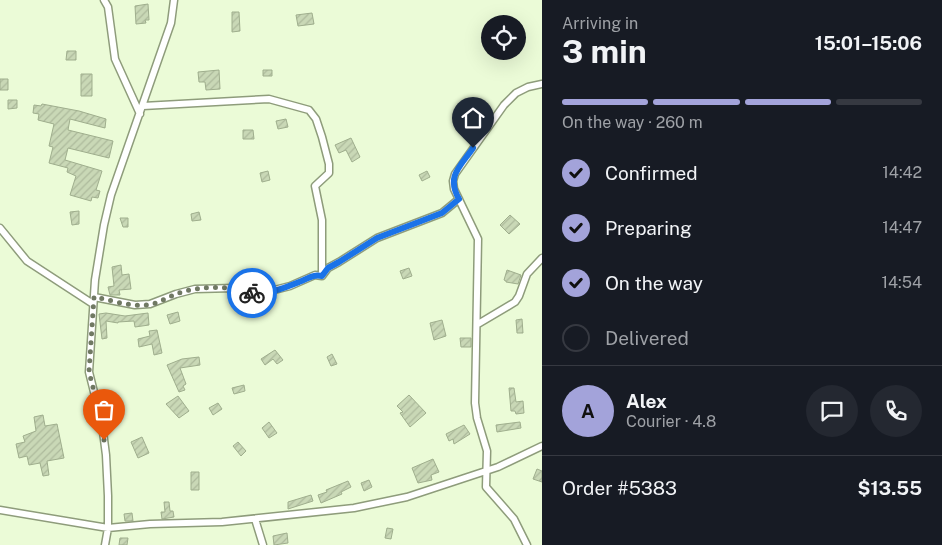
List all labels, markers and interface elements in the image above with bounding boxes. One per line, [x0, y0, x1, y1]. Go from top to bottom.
text: Arriving in [562, 14, 638, 33]
map controls [481, 15, 526, 60]
button: locate [481, 15, 526, 60]
text: 15:01–15:06 [815, 32, 922, 54]
text: 3 min [562, 33, 647, 70]
pin [452, 97, 494, 148]
icon: home [459, 104, 487, 132]
text: On the way · 260 m [562, 113, 703, 132]
icon: check [562, 159, 590, 187]
text: Confirmed [605, 162, 698, 184]
text: 14:42 [882, 163, 922, 182]
icon: check [562, 214, 590, 242]
text: Preparing [605, 217, 692, 239]
text: 14:47 [882, 218, 922, 237]
courier [227, 268, 277, 318]
icon: check [562, 269, 590, 297]
text: On the way [605, 272, 703, 294]
text: 14:54 [882, 273, 922, 292]
icon: bike [238, 279, 266, 307]
text: Delivered [605, 327, 689, 349]
button: chat [806, 385, 858, 437]
button: phone [870, 385, 922, 437]
pin [83, 389, 125, 440]
text: Alex [626, 390, 667, 412]
icon: bag [90, 396, 118, 424]
text: A [581, 400, 595, 422]
text: Courier · 4.8 [626, 412, 716, 431]
text: Order #5383 [562, 477, 677, 499]
text: $13.55 [858, 477, 922, 499]

